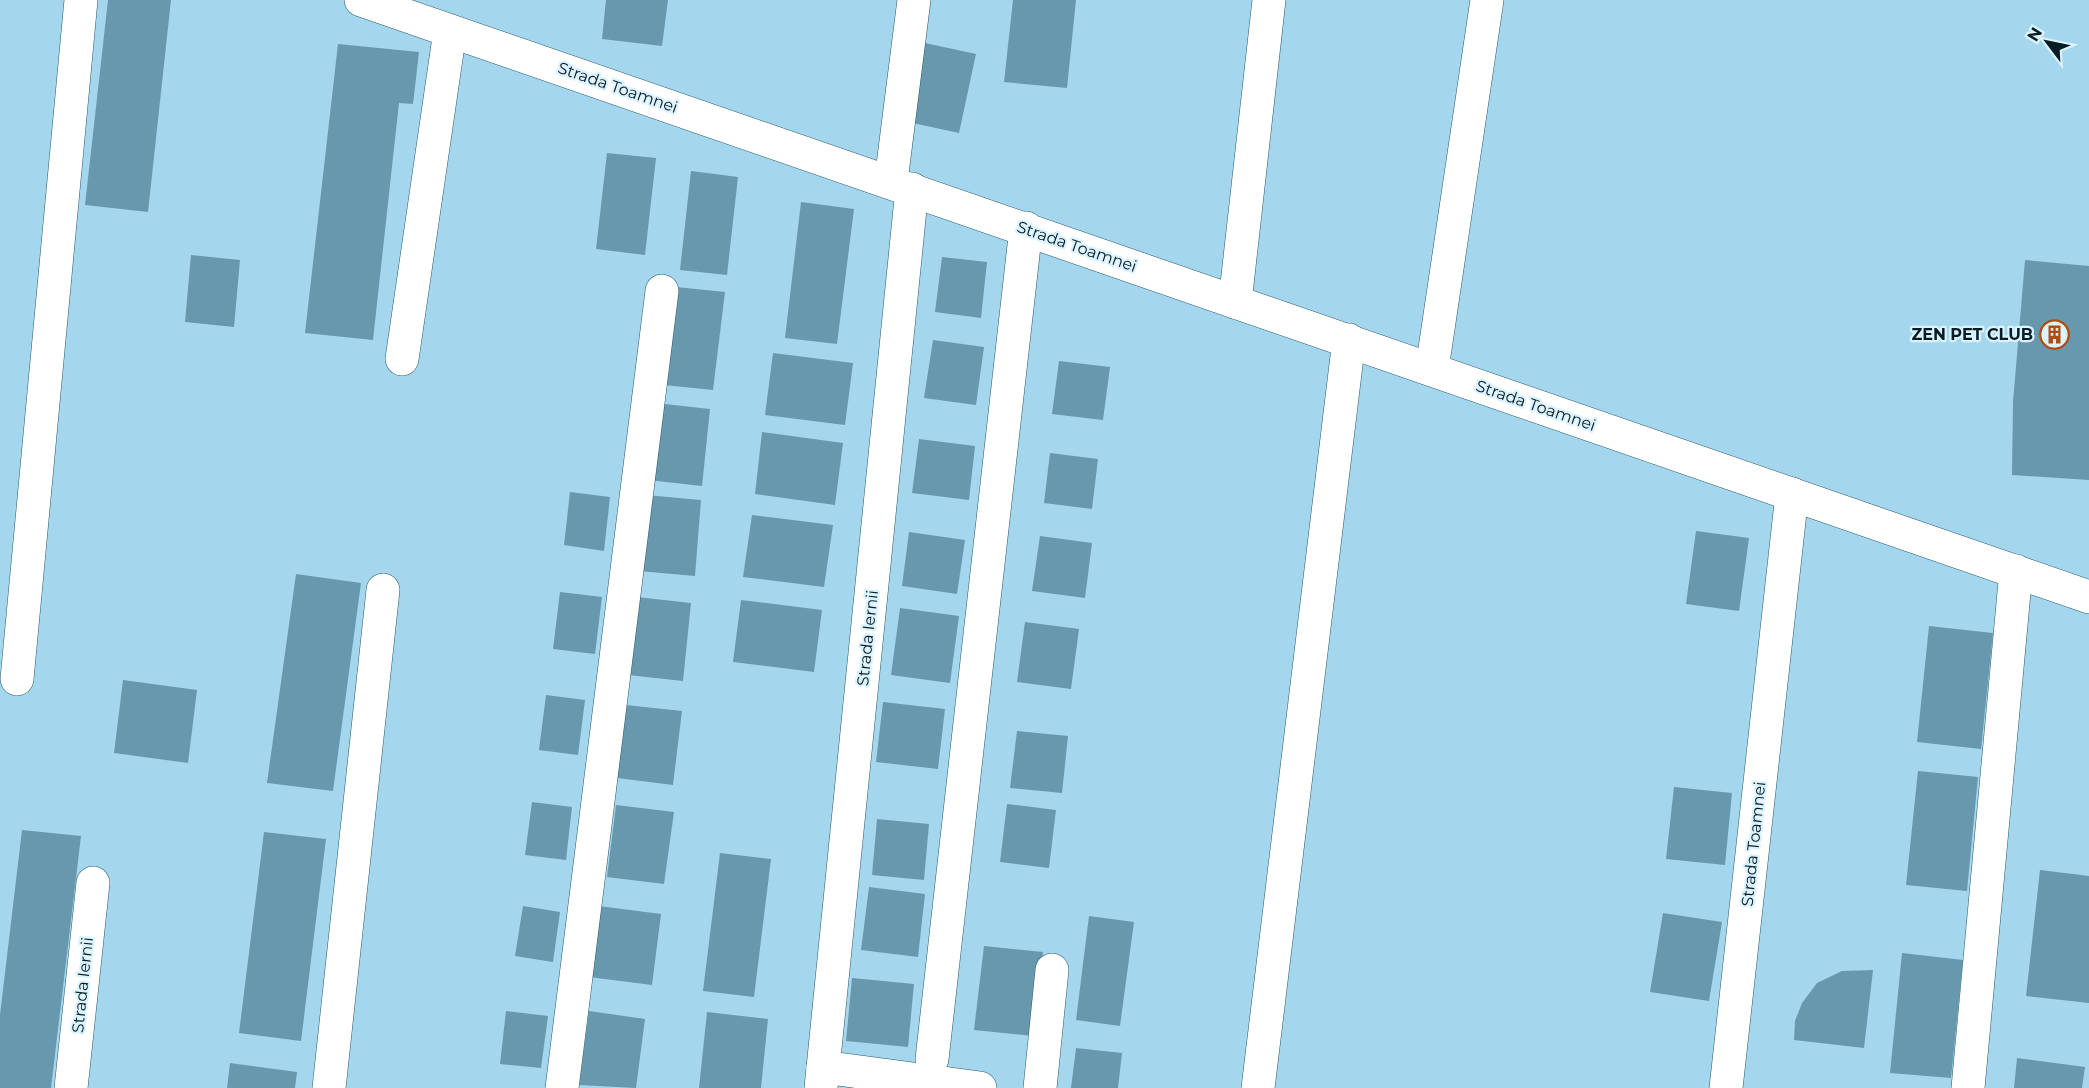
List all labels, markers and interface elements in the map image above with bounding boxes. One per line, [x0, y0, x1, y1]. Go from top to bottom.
north arrow [2017, 12, 2077, 72]
text: N [2023, 24, 2046, 45]
street label: Strada Toamnei [555, 58, 680, 117]
street label: Strada Toamnei [1014, 217, 1139, 276]
building icon: ZEN PET CLUB [2038, 318, 2070, 350]
place label: ZEN PET CLUB [1911, 325, 2033, 344]
street label: Strada Toamnei [1473, 376, 1598, 435]
street label: Strada Iernii [853, 589, 882, 687]
street label: Strada Toamnei [1737, 781, 1770, 907]
street label: Strada Iernii [68, 936, 97, 1034]

